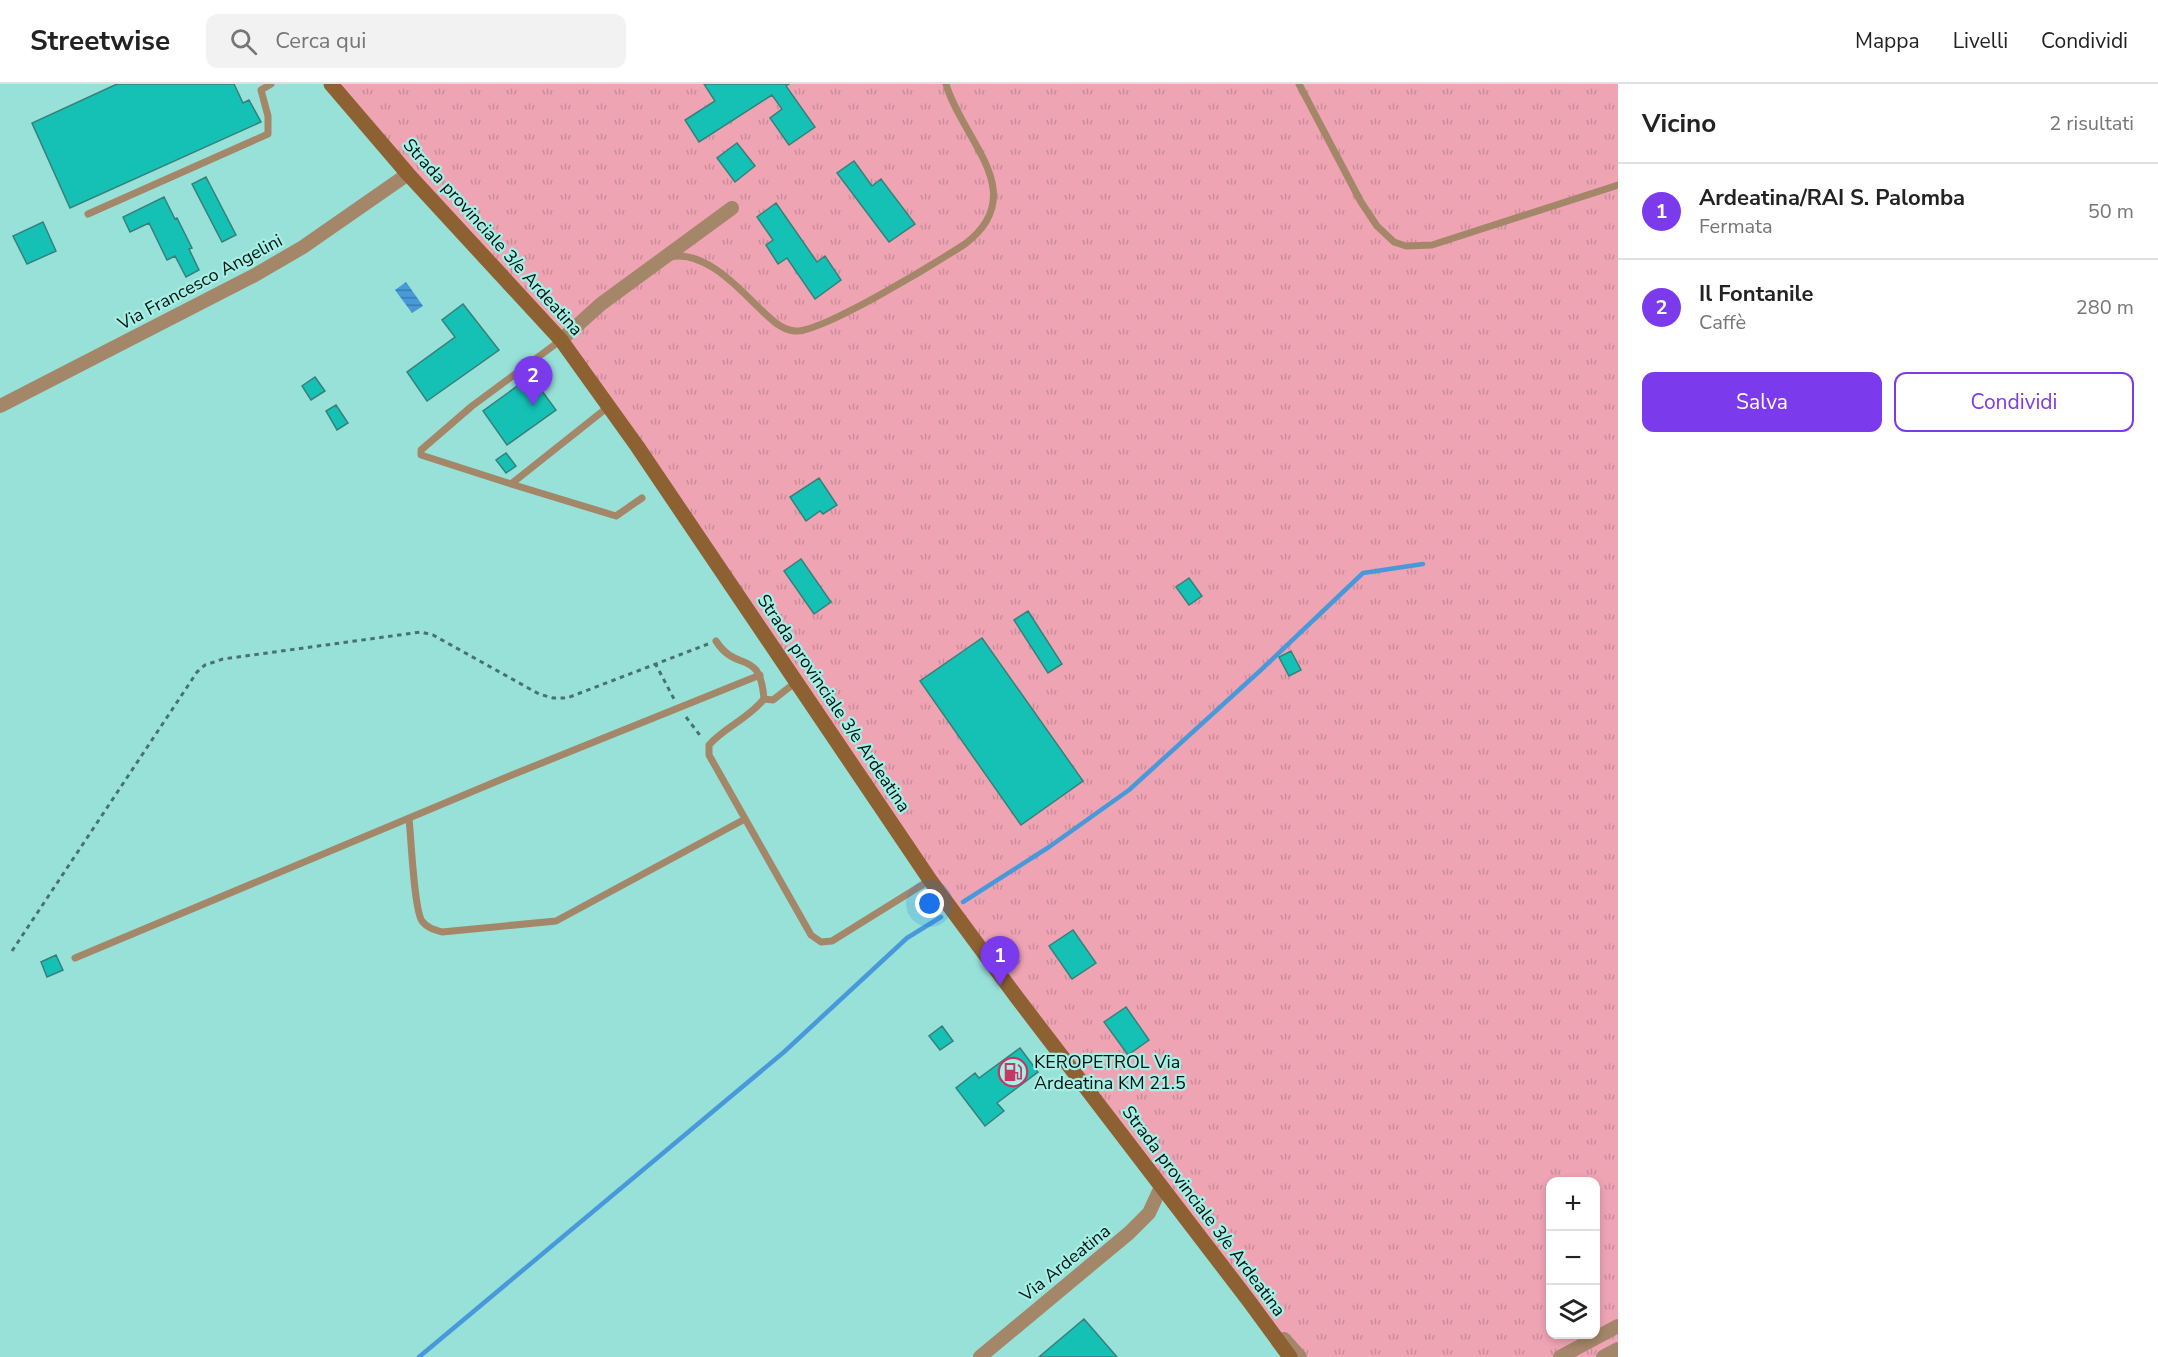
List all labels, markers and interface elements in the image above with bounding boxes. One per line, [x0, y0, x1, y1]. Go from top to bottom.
search box [206, 14, 626, 68]
text: Streetwise [30, 22, 170, 60]
icon: search [227, 25, 260, 58]
text: Cerca qui [275, 26, 366, 56]
text: Mappa [1855, 27, 1920, 55]
text: Livelli [1953, 27, 2008, 55]
text: Condividi [2041, 27, 2128, 55]
text: Vicino [1642, 106, 1716, 141]
text: 2 risultati [2049, 110, 2134, 137]
street label: Strada provinciale 3/e Ardeatina [398, 133, 588, 341]
text: Ardeatina/RAI S. Palomba [1699, 183, 1965, 213]
text: 1 [1656, 198, 1668, 225]
text: 50 m [2088, 198, 2134, 225]
text: Fermata [1699, 213, 1773, 240]
street label: Via Francesco Angelini [113, 228, 286, 336]
text: Il Fontanile [1699, 279, 1813, 309]
text: 2 [1656, 294, 1668, 321]
text: 280 m [2076, 294, 2134, 321]
text: Caffè [1699, 309, 1746, 336]
pin: 2 [514, 356, 552, 406]
button: Salva [1642, 372, 1882, 432]
button: Condividi [1894, 372, 2134, 432]
street label: Strada provinciale 3/e Ardeatina [752, 589, 916, 817]
your location [915, 889, 944, 918]
pin: 1 [980, 936, 1020, 986]
place label: KEROPETROL Via Ardeatina KM 21.5 [1034, 1050, 1186, 1095]
fuel station icon: KEROPETROL Via Ardeatina KM 21.5 [997, 1056, 1029, 1088]
street label: Strada provinciale 3/e Ardeatina [1117, 1101, 1291, 1321]
map controls [1546, 1177, 1600, 1339]
button: + [1546, 1177, 1600, 1231]
street label: Via Ardeatina [1014, 1219, 1115, 1308]
button: − [1546, 1231, 1600, 1285]
button: layers [1546, 1285, 1600, 1339]

